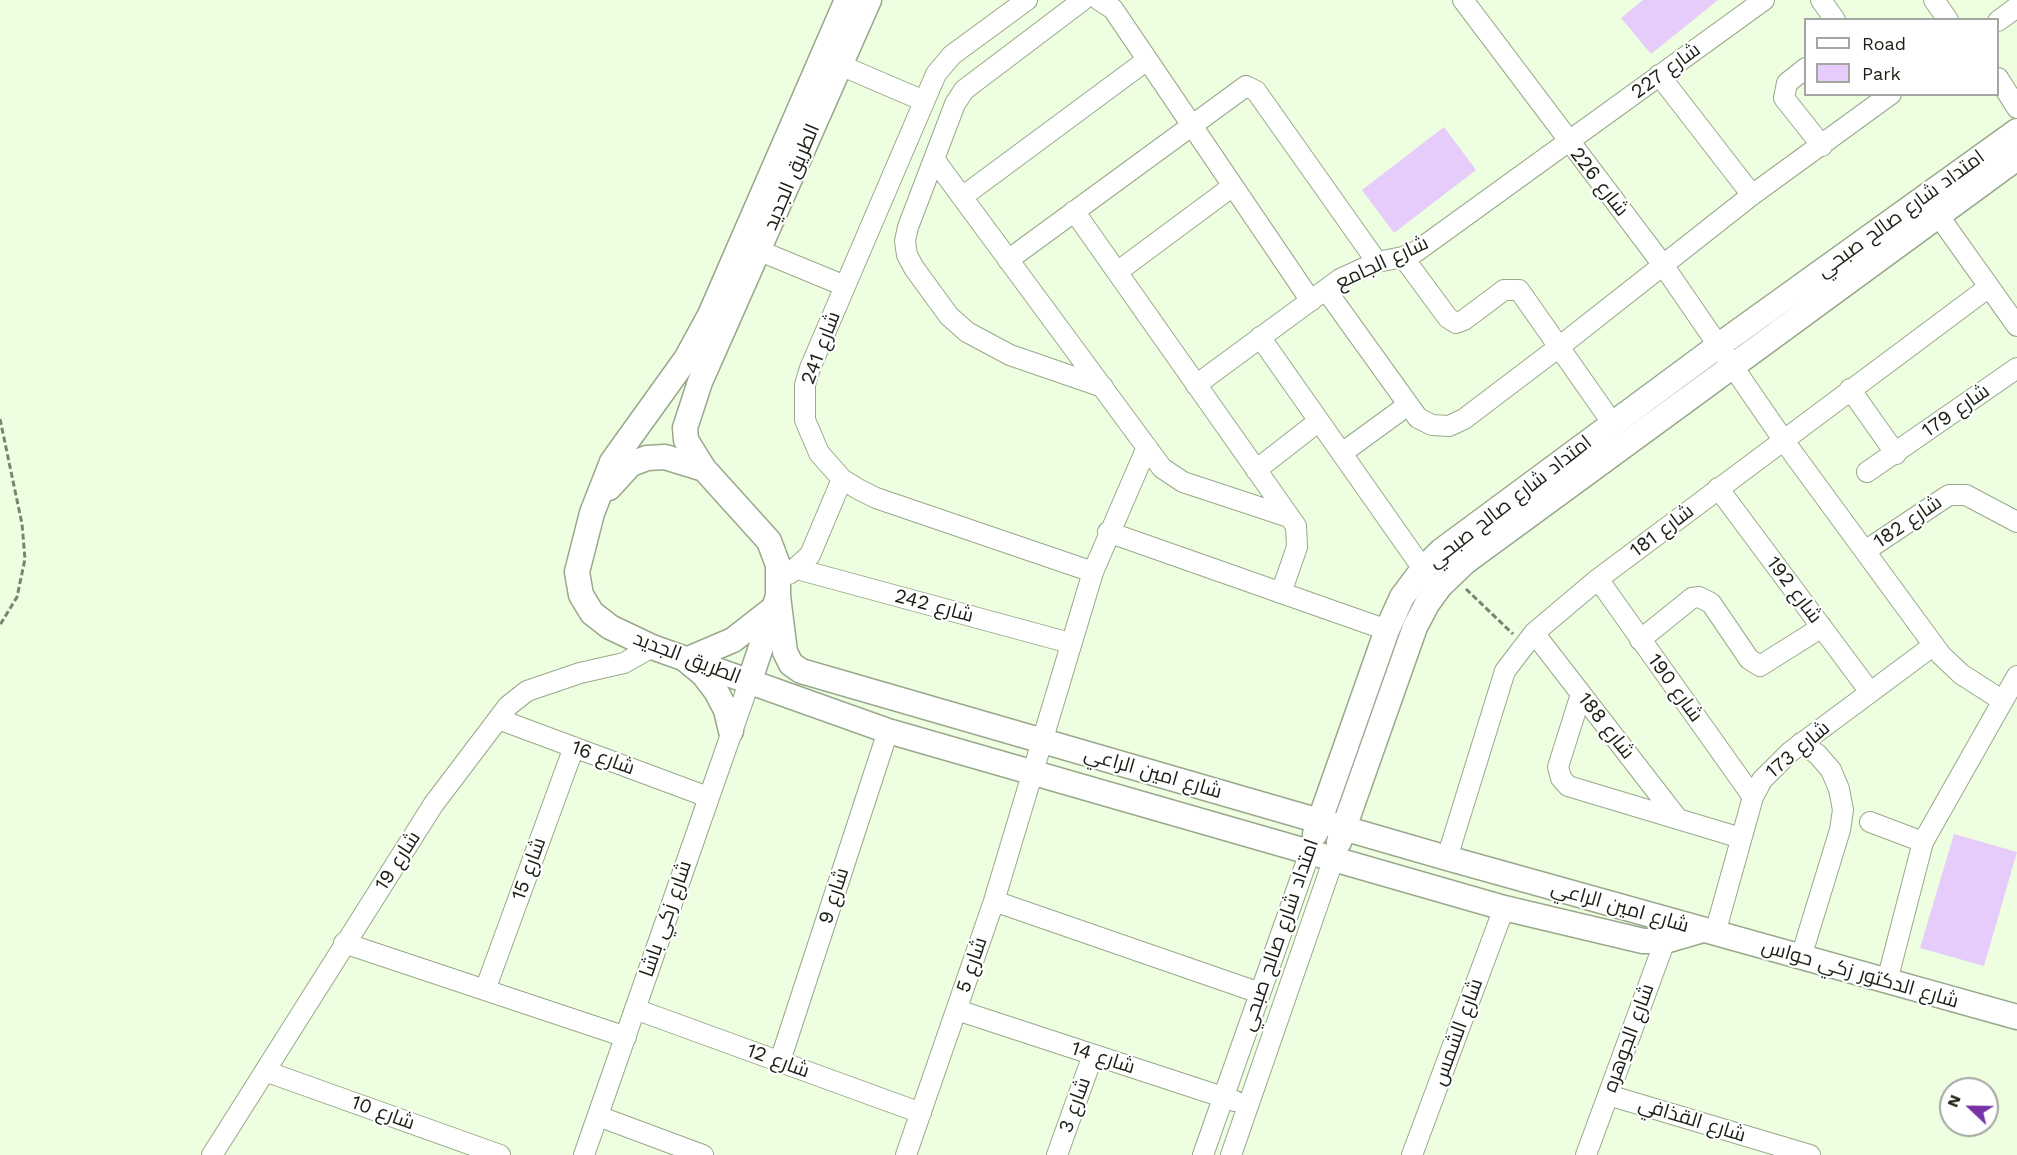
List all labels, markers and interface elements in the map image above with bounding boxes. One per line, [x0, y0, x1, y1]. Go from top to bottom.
legend [1804, 18, 1999, 96]
text: Road [1862, 33, 1906, 54]
street label: شارع 227 [1627, 38, 1705, 104]
text: Park [1862, 63, 1901, 84]
street label: الطريق الجديد [759, 120, 825, 234]
street label: شارع 226 [1565, 143, 1633, 221]
street label: امتداد شارع صالح صبحي [1812, 145, 1990, 283]
street label: شارع الجامع [1332, 231, 1432, 295]
street label: شارع 241 [796, 308, 846, 388]
street label: شارع 179 [1918, 379, 1994, 443]
street label: امتداد شارع صالح صبحي [1423, 431, 1597, 573]
street label: شارع 182 [1869, 490, 1947, 554]
street label: شارع 181 [1625, 499, 1699, 563]
street label: شارع 192 [1761, 552, 1827, 628]
street label: شارع 242 [892, 584, 976, 628]
street label: الطريق الجديد [630, 627, 744, 689]
street label: شارع 190 [1642, 649, 1708, 727]
street label: شارع 188 [1573, 688, 1639, 764]
street label: شارع 173 [1761, 716, 1835, 784]
street label: شارع 16 [568, 736, 638, 780]
street label: شارع امين الراعي [1081, 742, 1225, 804]
street label: شارع 19 [370, 827, 426, 895]
street label: شارع 15 [507, 834, 551, 904]
street label: امتداد شارع صالح صبحي [1236, 836, 1324, 1034]
street label: شارع زكي باشا [635, 858, 697, 980]
street label: شارع 9 [814, 865, 854, 927]
street label: شارع امين الراعي [1548, 876, 1692, 938]
street label: شارع 5 [951, 934, 993, 996]
street label: شارع الدكتور زكي حواس [1759, 934, 1961, 1014]
street label: شارع الشمس [1428, 975, 1488, 1089]
street label: شارع الجوهره [1598, 980, 1660, 1096]
street label: شارع 14 [1068, 1036, 1138, 1080]
street label: شارع 12 [743, 1039, 813, 1083]
street label: شارع 3 [1054, 1074, 1096, 1136]
north arrow [1939, 1077, 1999, 1137]
street label: شارع 10 [348, 1090, 418, 1136]
street label: شارع القذافي [1635, 1092, 1749, 1148]
text: N [1943, 1092, 1965, 1110]

